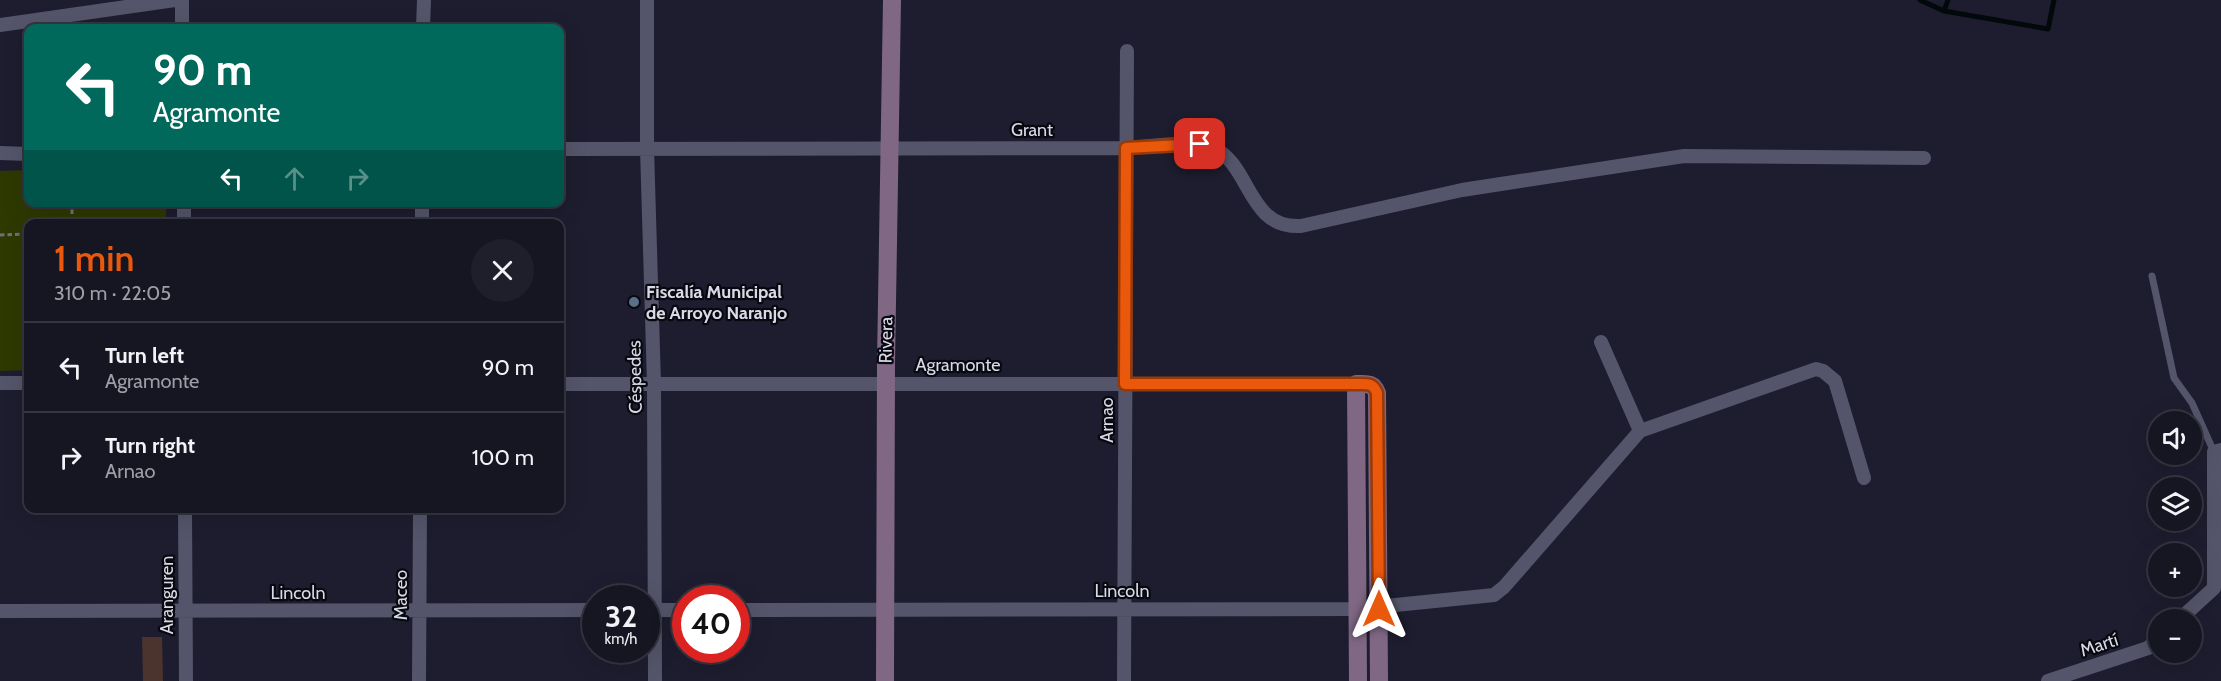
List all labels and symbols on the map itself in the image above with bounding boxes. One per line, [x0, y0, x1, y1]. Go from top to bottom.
pin [1174, 118, 1225, 169]
street label: Grant [1011, 119, 1053, 141]
place label: Fiscalía Municipal de Arroyo Naranjo [646, 281, 787, 324]
marker: Fiscalía Municipal de Arroyo Naranjo [627, 295, 641, 309]
street label: Rivera [875, 316, 897, 364]
street label: Céspedes [623, 340, 647, 414]
street label: Agramonte [916, 354, 1000, 376]
street label: Arnao [1096, 397, 1118, 443]
street label: Aranguren [156, 556, 178, 634]
street label: Maceo [390, 570, 412, 620]
position arrow [1347, 577, 1411, 641]
street label: Lincoln [1094, 580, 1150, 602]
street label: Lincoln [270, 582, 326, 604]
speed limit sign: 40 [672, 585, 750, 663]
street label: Martí [2077, 628, 2121, 661]

